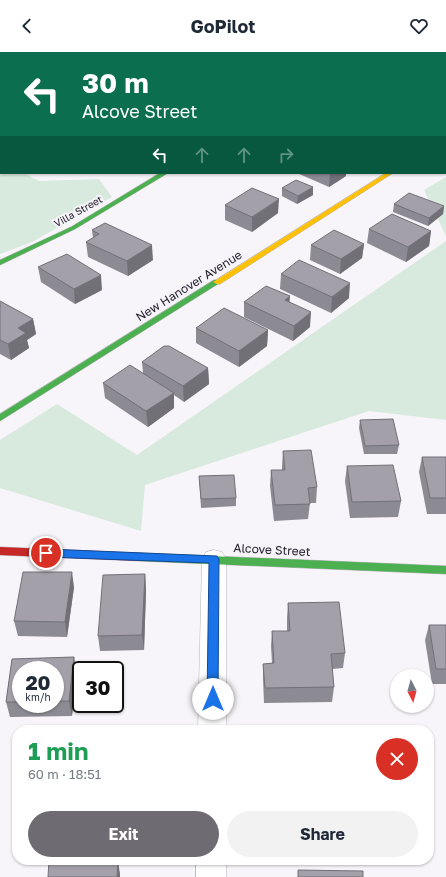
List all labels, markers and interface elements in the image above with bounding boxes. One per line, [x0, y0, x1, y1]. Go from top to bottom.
icon: back [16, 15, 38, 37]
text: GoPilot [191, 15, 255, 37]
icon: heart [408, 15, 430, 37]
text: 30 m [82, 66, 149, 99]
icon: left [16, 68, 68, 120]
text: Alcove Street [82, 100, 197, 122]
icon: left [149, 144, 171, 166]
icon: ahead [191, 144, 213, 166]
icon: ahead [233, 144, 255, 166]
icon: right [275, 144, 297, 166]
street label: Villa Street [52, 193, 104, 229]
street label: New Hanover Avenue [133, 247, 245, 324]
pin [29, 536, 63, 570]
street label: Alcove Street [233, 540, 311, 559]
icon: arrive [35, 542, 57, 564]
speed limit sign: 30 [72, 661, 124, 713]
north arrow [390, 669, 434, 713]
map controls [390, 669, 434, 713]
text: 20 [25, 670, 51, 694]
position arrow [192, 678, 234, 720]
text: km/h [25, 691, 51, 703]
text: 1 min [28, 736, 88, 765]
button: close [376, 738, 418, 780]
text: 60 m · 18:51 [28, 766, 101, 782]
button: Exit [28, 811, 219, 857]
button: Share [227, 811, 418, 857]

